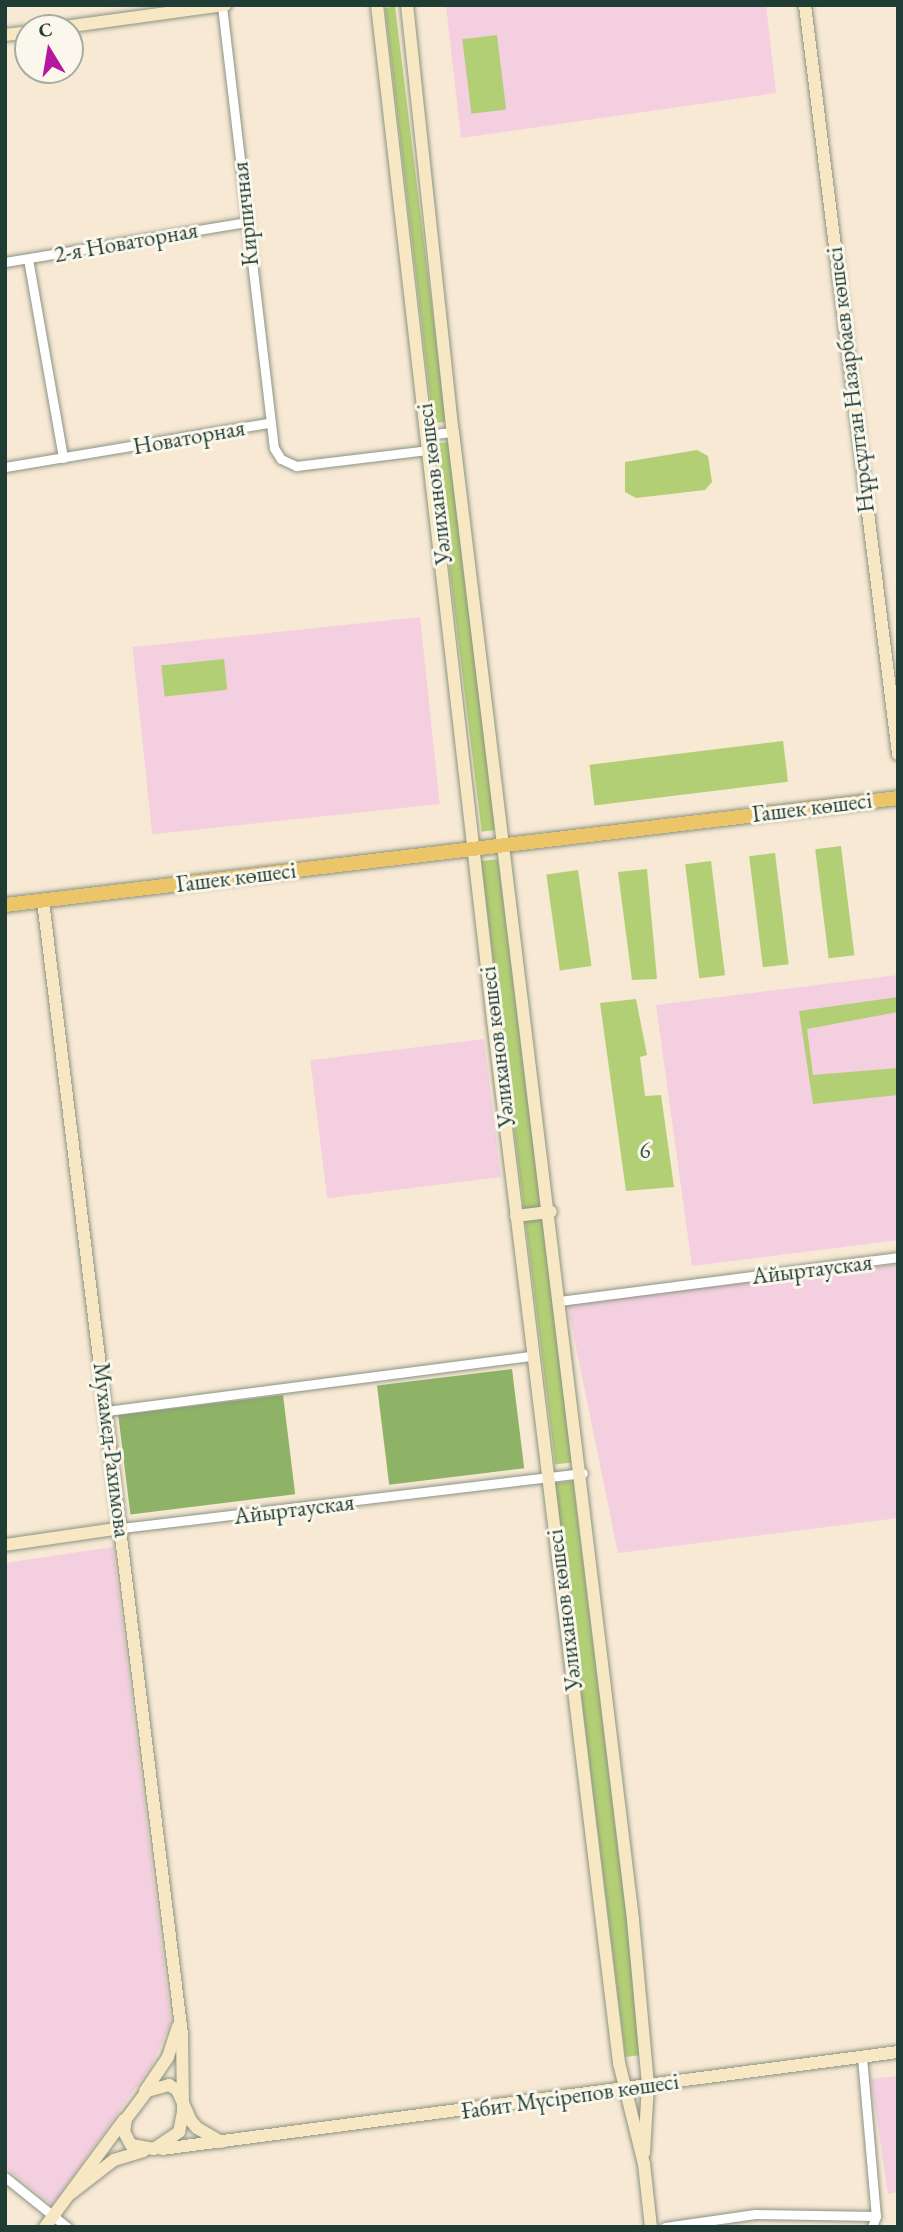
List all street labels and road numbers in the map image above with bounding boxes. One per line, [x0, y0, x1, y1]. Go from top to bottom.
street label: Кирпичная [226, 160, 264, 268]
street label: 2-я Новаторная [52, 216, 200, 268]
street label: Нұрсұлтан Назарбаев көшесі [820, 246, 880, 514]
street label: Уәлиханов көшесі [410, 402, 458, 566]
street label: Новаторная [131, 414, 247, 460]
street label: Гашек көшесі [750, 786, 874, 828]
street label: Гашек көшесі [174, 856, 298, 898]
street label: Уәлиханов көшесі [473, 965, 521, 1129]
street label: Айыртауская [750, 1248, 874, 1290]
street label: Мухамед-Рахимова [88, 1361, 136, 1539]
street label: Айыртауская [232, 1488, 356, 1530]
street label: Уәлиханов көшесі [540, 1528, 588, 1692]
street label: Ғабит Мүсірепов көшесі [459, 2067, 681, 2125]

